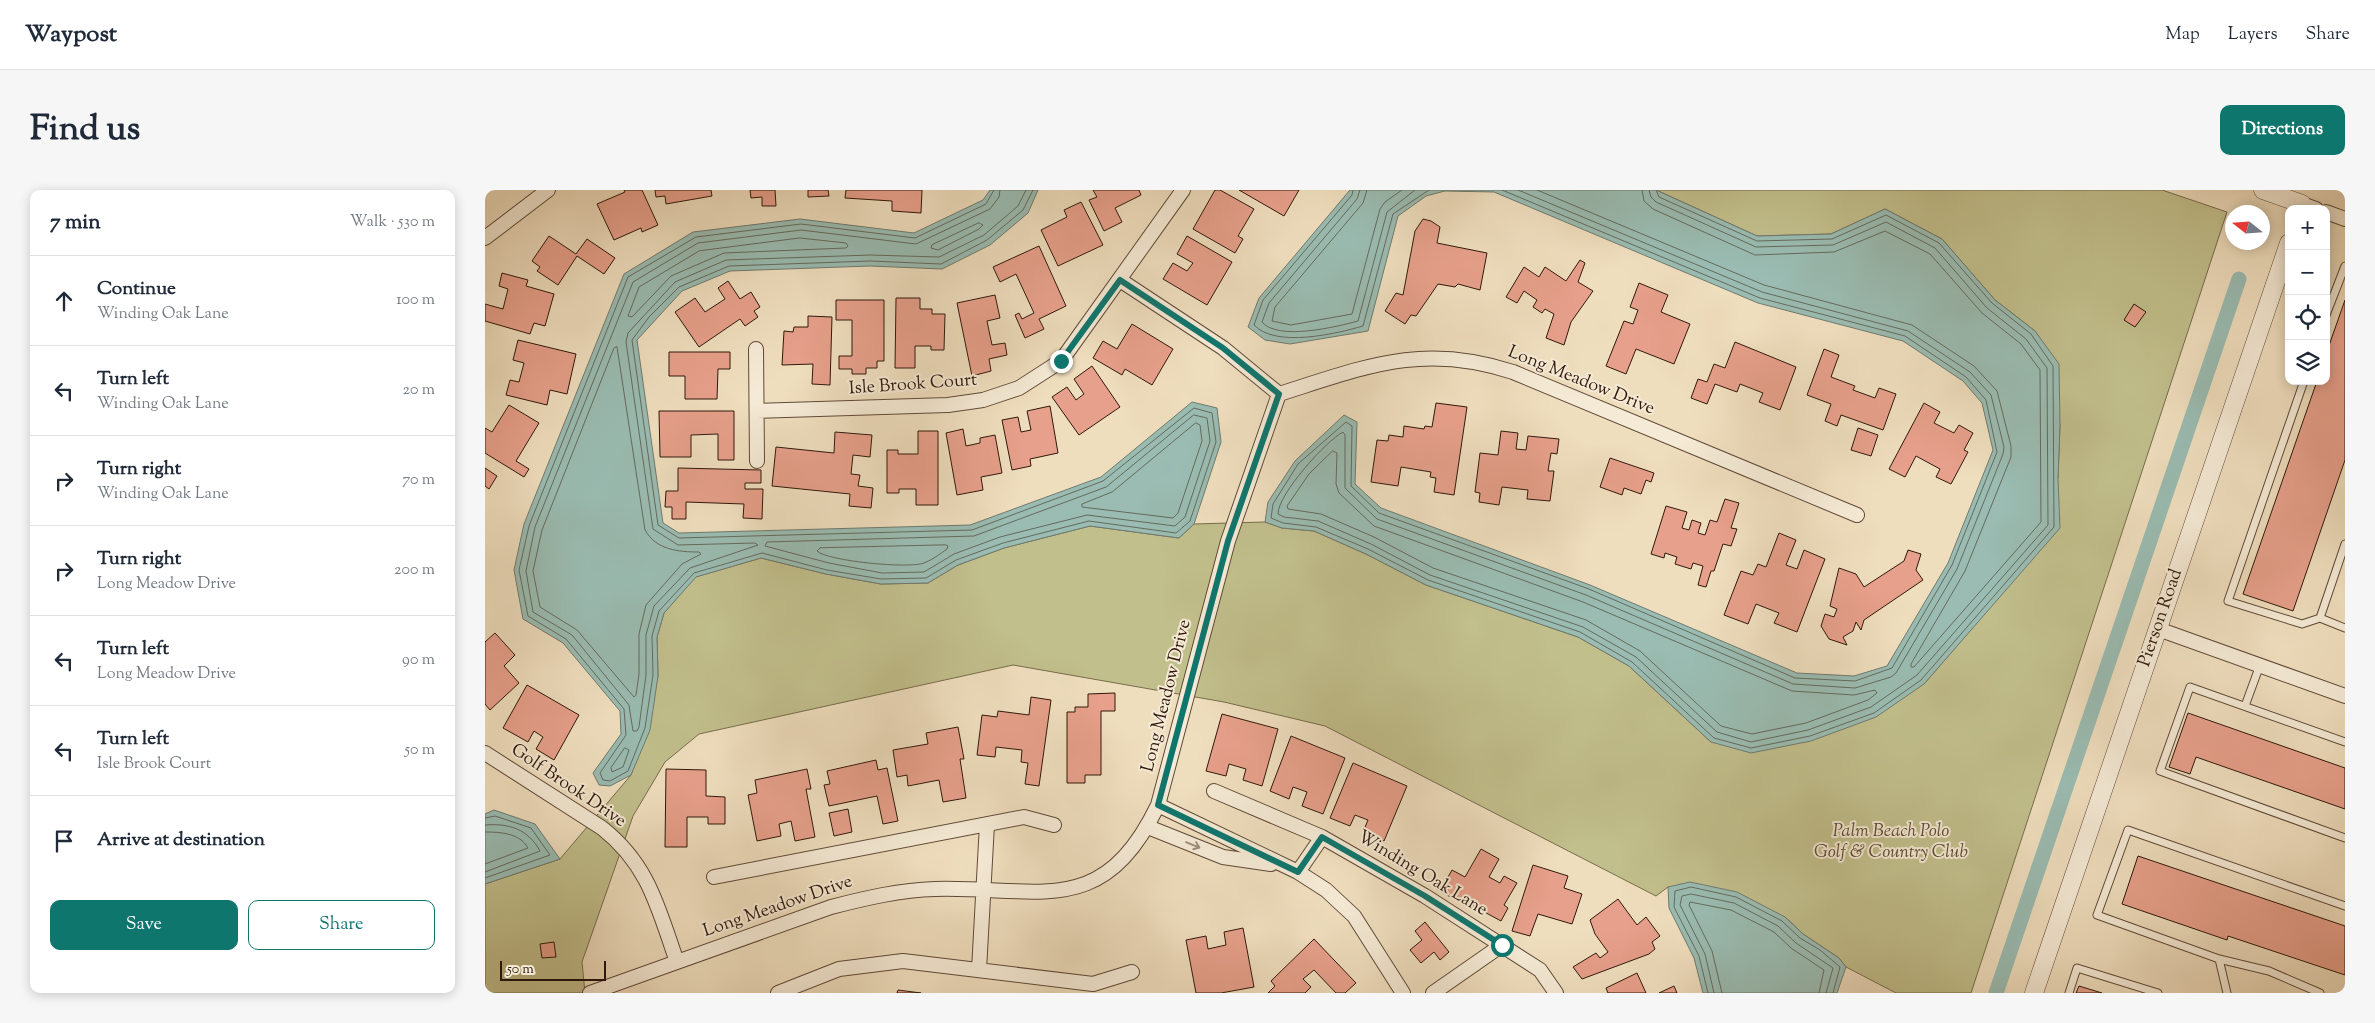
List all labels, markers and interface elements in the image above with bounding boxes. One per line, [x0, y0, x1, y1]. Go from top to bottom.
text: Waypost [25, 18, 117, 52]
text: Map [2165, 22, 2200, 48]
text: Layers [2228, 22, 2278, 48]
text: Share [2306, 22, 2350, 48]
text: Find us [30, 105, 140, 156]
button: Directions [2220, 105, 2345, 155]
north arrow [2225, 205, 2270, 250]
map controls [2285, 205, 2330, 385]
button: + [2285, 205, 2330, 250]
text: 7 min [50, 208, 101, 238]
text: Walk · 530 m [350, 211, 435, 234]
button: − [2285, 250, 2330, 295]
text: Continue [97, 276, 176, 303]
icon: ahead [50, 287, 78, 315]
text: 100 m [396, 289, 435, 312]
button: locate [2285, 295, 2330, 340]
text: Winding Oak Lane [97, 303, 229, 326]
street label: Long Meadow Drive [1504, 340, 1658, 422]
button: layers [2285, 340, 2330, 385]
route end [1050, 350, 1073, 373]
text: Turn left [97, 366, 169, 393]
street label: Isle Brook Court [848, 368, 978, 402]
icon: left [50, 377, 78, 405]
text: 20 m [402, 379, 435, 402]
text: Winding Oak Lane [97, 393, 229, 416]
text: Turn right [97, 456, 181, 483]
icon: right [50, 467, 78, 495]
text: 70 m [402, 469, 435, 492]
text: Winding Oak Lane [97, 483, 229, 506]
text: Turn right [97, 546, 181, 573]
icon: right [50, 557, 78, 585]
text: 200 m [394, 559, 435, 582]
street label: Pierson Road [2132, 566, 2190, 670]
text: Long Meadow Drive [97, 573, 236, 596]
street label: Long Meadow Drive [1135, 617, 1199, 775]
text: Turn left [97, 636, 169, 663]
icon: left [50, 647, 78, 675]
text: 90 m [402, 649, 435, 672]
text: Long Meadow Drive [97, 663, 236, 686]
text: Turn left [97, 726, 169, 753]
icon: left [50, 737, 78, 765]
street label: Golf Brook Drive [505, 738, 631, 834]
text: 50 m [404, 739, 435, 762]
text: Isle Brook Court [97, 753, 211, 776]
park label: Palm Beach Polo Golf & Country Club [1814, 819, 1968, 866]
street label: Winding Oak Lane [1352, 825, 1492, 923]
icon: arrive [50, 827, 78, 855]
text: Arrive at destination [97, 827, 265, 854]
one-way arrow [1185, 841, 1200, 850]
street label: Long Meadow Drive [700, 869, 856, 945]
button: Save [50, 900, 238, 950]
button: Share [248, 900, 435, 950]
route start [1491, 934, 1514, 957]
scale bar [500, 958, 606, 981]
text: 50 m [507, 960, 534, 980]

